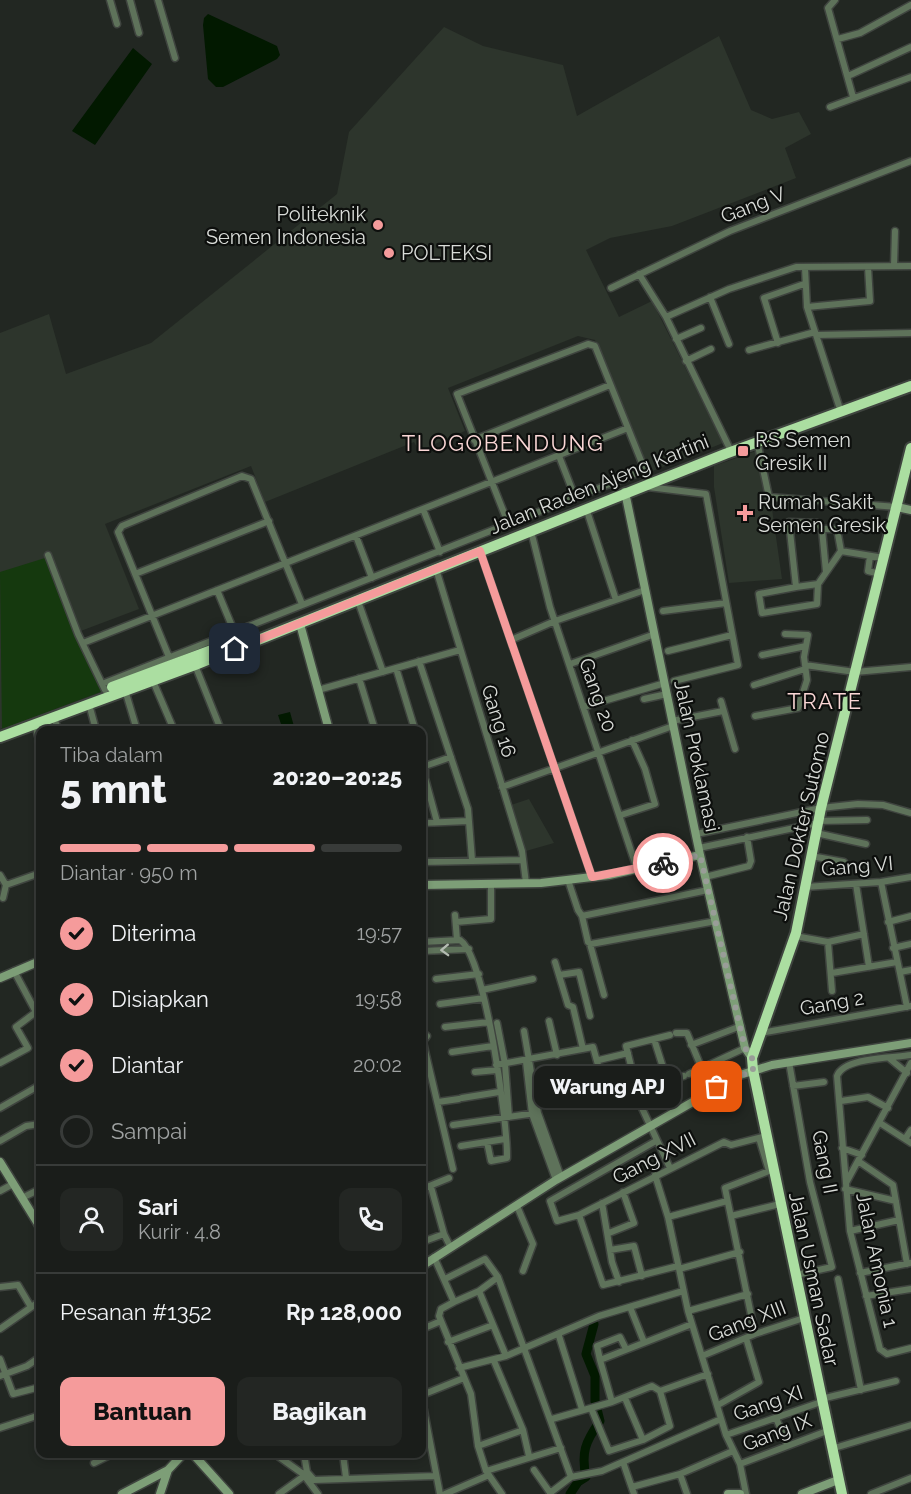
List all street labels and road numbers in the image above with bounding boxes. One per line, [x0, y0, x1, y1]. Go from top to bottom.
street label: Gang V [717, 182, 789, 228]
street label: Jalan Raden Ajeng Kartini [486, 429, 712, 539]
street label: Gang 20 [574, 655, 622, 735]
street label: Jalan Proklamasi [669, 678, 725, 834]
street label: Gang 16 [477, 682, 521, 760]
street label: Jalan Dokter Sutomo [768, 729, 834, 923]
street label: Gang VI [820, 851, 894, 881]
street label: Gang 2 [798, 986, 866, 1020]
street label: Gang XVII [608, 1127, 700, 1189]
street label: Gang II [807, 1128, 843, 1196]
street label: Jalan Usman Sadar [784, 1190, 844, 1368]
street label: Jalan Amonia 1 [851, 1190, 903, 1330]
street label: Gang XIII [705, 1295, 789, 1347]
street label: Gang XI [730, 1380, 806, 1426]
street label: Gang IX [739, 1408, 815, 1456]

